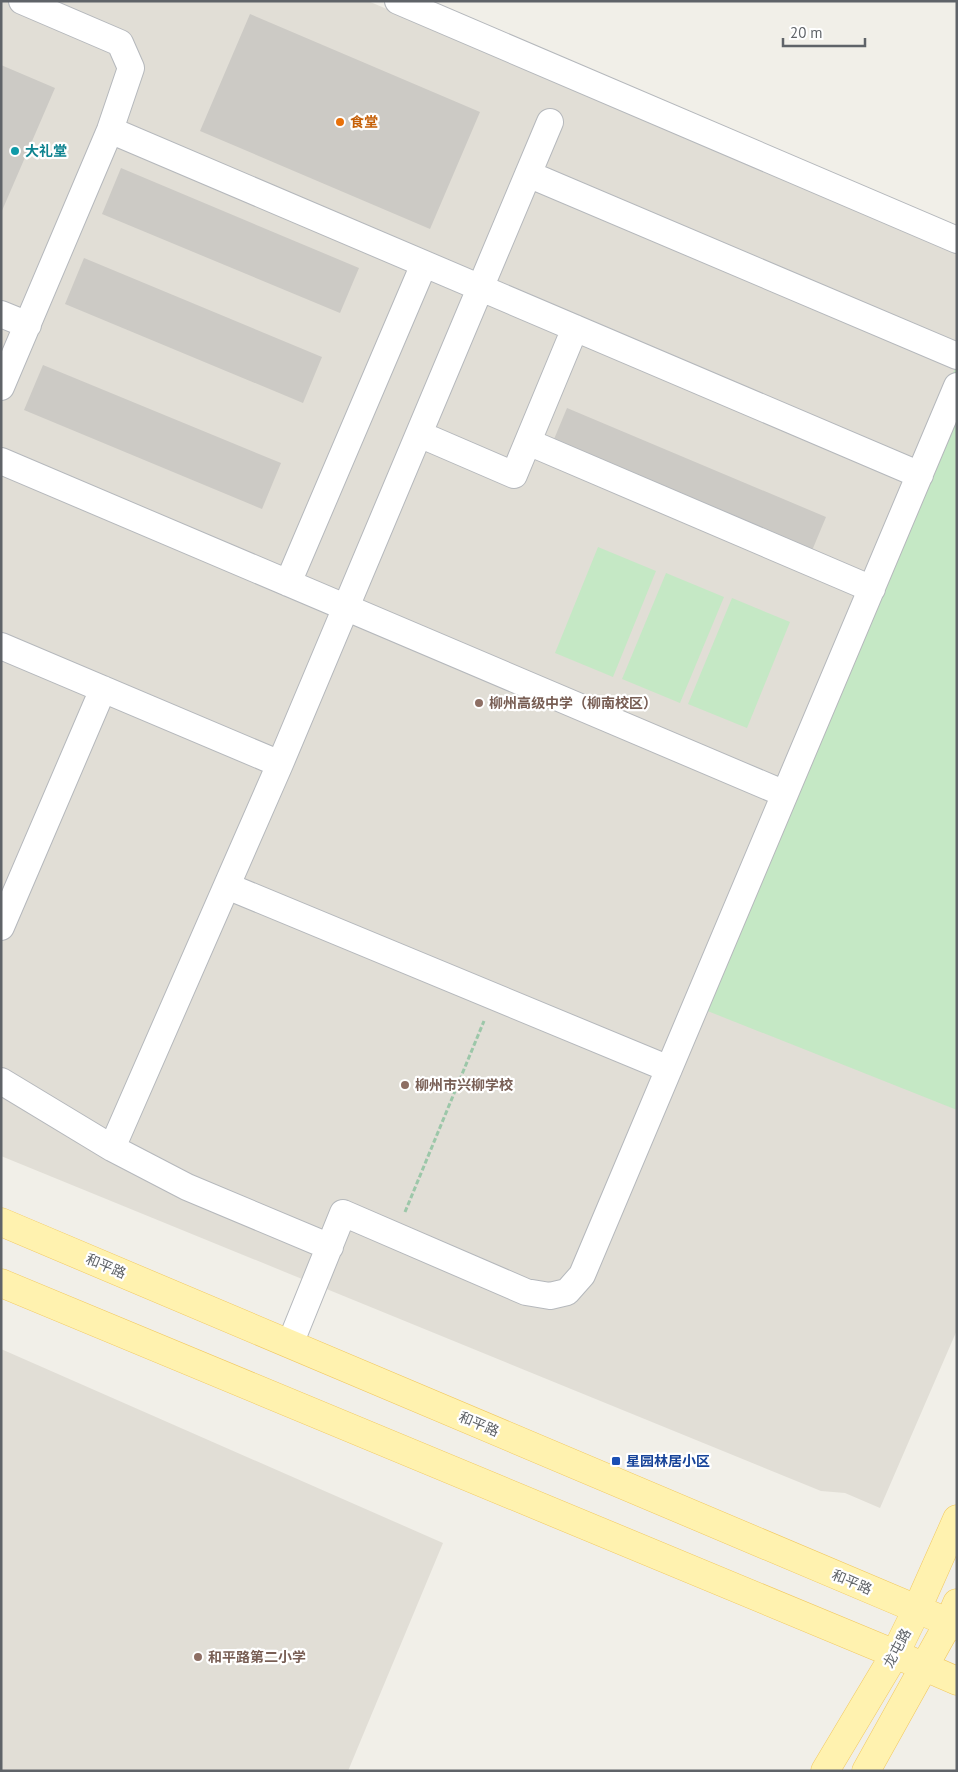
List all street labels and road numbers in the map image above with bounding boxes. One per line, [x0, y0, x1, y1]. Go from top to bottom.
street label: 和平路 [83, 1250, 129, 1282]
street label: 和平路 [456, 1408, 502, 1440]
street label: 和平路 [829, 1566, 875, 1598]
street label: 龙屯路 [879, 1625, 915, 1671]

